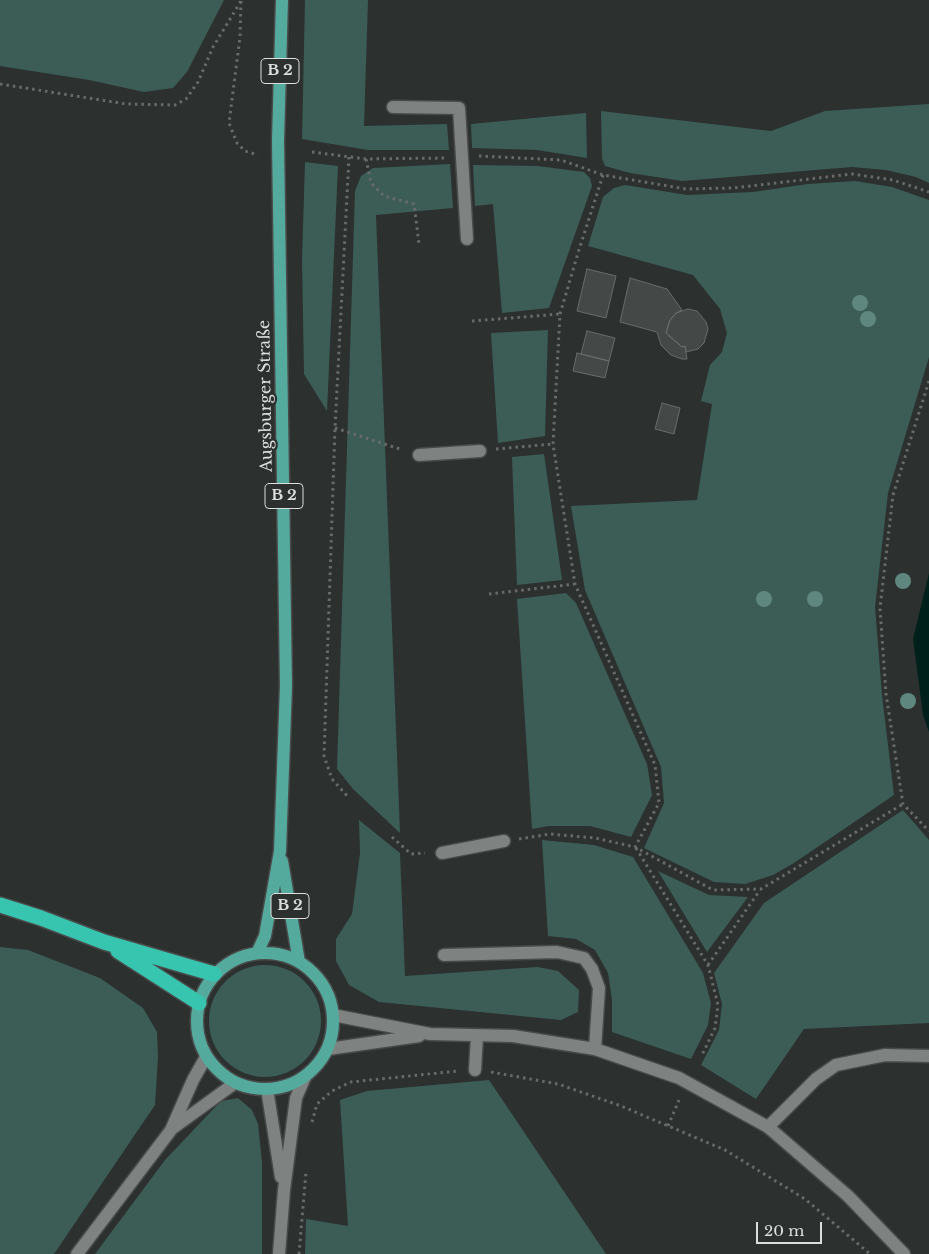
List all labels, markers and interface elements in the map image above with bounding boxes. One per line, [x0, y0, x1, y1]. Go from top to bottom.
road number: B 2 [261, 58, 299, 84]
street label: Augsburger Straße [255, 320, 277, 472]
road number: B 2 [265, 484, 303, 508]
road number: B 2 [271, 894, 309, 918]
scale bar [759, 1212, 825, 1244]
text: 20 m [764, 1221, 804, 1240]

